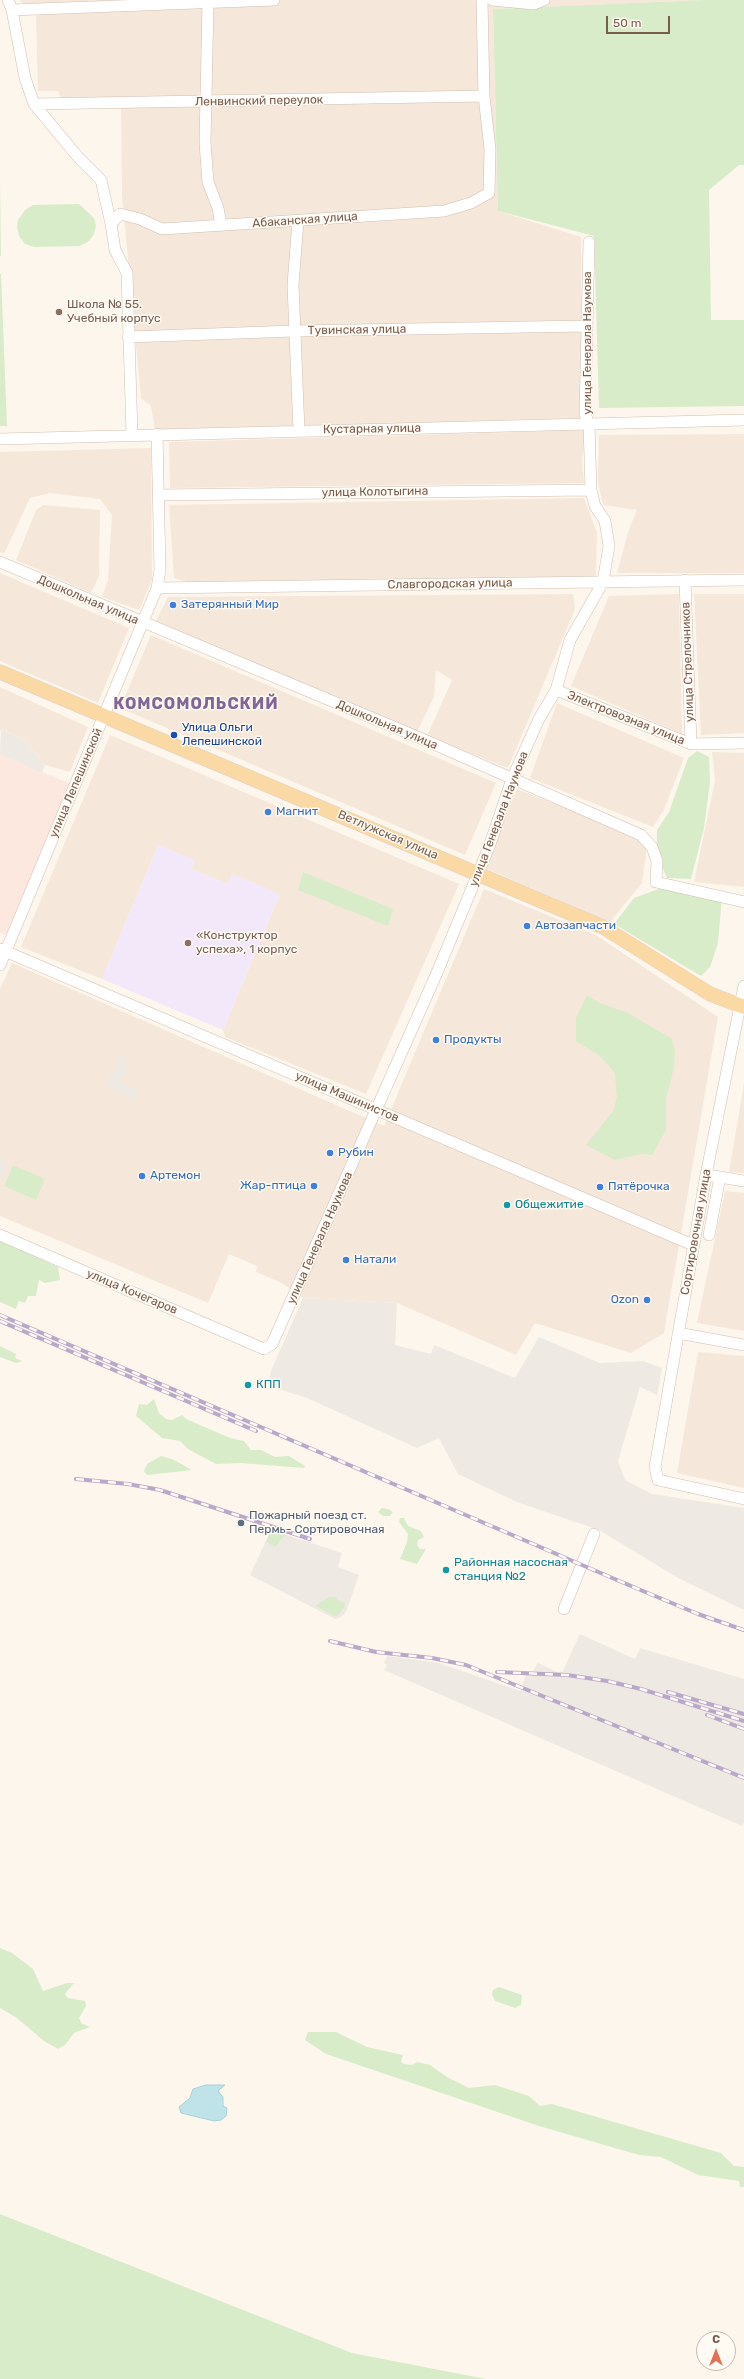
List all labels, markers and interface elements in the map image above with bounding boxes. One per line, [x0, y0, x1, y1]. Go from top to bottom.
scale bar [608, 8, 672, 34]
text: 50 m [613, 16, 641, 30]
street label: Ленвинский переулок [195, 93, 323, 109]
street label: Абаканская улица [252, 209, 358, 231]
street label: улица Генерала Наумова [581, 271, 595, 415]
place label: Школа № 55. Учебный корпус [67, 298, 161, 326]
marker: Школа № 55. Учебный корпус [54, 307, 64, 317]
street label: Тувинская улица [308, 322, 406, 338]
street label: Кустарная улица [323, 421, 421, 437]
street label: улица Колотыгина [322, 484, 428, 500]
street label: Дошкольная улица [35, 572, 141, 628]
street label: Славгородская улица [387, 576, 513, 592]
place label: Затерянный Мир [181, 598, 279, 612]
marker: Затерянный Мир [168, 600, 178, 610]
street label: улица Стрелочников [679, 602, 697, 722]
street label: Электровозная улица [565, 688, 687, 748]
district label: КОМСОМОЛЬСКИЙ [113, 694, 279, 714]
street label: Дошкольная улица [334, 697, 440, 753]
place label: Улица Ольги Лепешинской [182, 721, 262, 749]
street label: улица Лепешинской [46, 726, 106, 840]
marker: Улица Ольги Лепешинской [169, 730, 179, 740]
street label: улица Генерала Наумова [467, 749, 531, 889]
place label: Магнит [276, 805, 318, 819]
marker: Магнит [263, 807, 273, 817]
street label: Ветлужская улица [336, 807, 440, 863]
place label: Автозапчасти [535, 919, 616, 933]
marker: Автозапчасти [522, 921, 532, 931]
place label: «Конструктор успеха», 1 корпус [196, 929, 297, 957]
marker: «Конструктор успеха», 1 корпус [183, 938, 193, 948]
place label: Продукты [444, 1033, 501, 1047]
marker: Продукты [431, 1035, 441, 1045]
street label: улица Машинистов [293, 1069, 401, 1125]
place label: Рубин [338, 1146, 374, 1160]
marker: Рубин [325, 1148, 335, 1158]
street label: Сортировочная улица [678, 1168, 714, 1296]
place label: Артемон [150, 1169, 200, 1183]
street label: улица Генерала Наумова [284, 1170, 356, 1306]
marker: Артемон [137, 1171, 147, 1181]
place label: Жар-птица [240, 1179, 306, 1193]
place label: Пятёрочка [608, 1180, 670, 1194]
marker: Жар-птица [309, 1181, 319, 1191]
marker: Пятёрочка [595, 1182, 605, 1192]
place label: Общежитие [515, 1198, 584, 1212]
marker: Общежитие [502, 1200, 512, 1210]
place label: Натали [354, 1253, 396, 1267]
marker: Натали [341, 1255, 351, 1265]
street label: улица Кочегаров [84, 1266, 180, 1318]
place label: Ozon [611, 1293, 639, 1307]
marker: Ozon [642, 1295, 652, 1305]
place label: КПП [256, 1378, 281, 1392]
marker: КПП [243, 1380, 253, 1390]
place label: Пожарный поезд ст. Пермь- Сортировочная [249, 1509, 385, 1537]
marker: Пожарный поезд ст. Пермь- Сортировочная [236, 1518, 246, 1528]
place label: Районная насосная станция №2 [454, 1556, 568, 1584]
marker: Районная насосная станция №2 [441, 1565, 451, 1575]
north arrow [696, 2331, 736, 2371]
text: С [712, 2333, 720, 2346]

